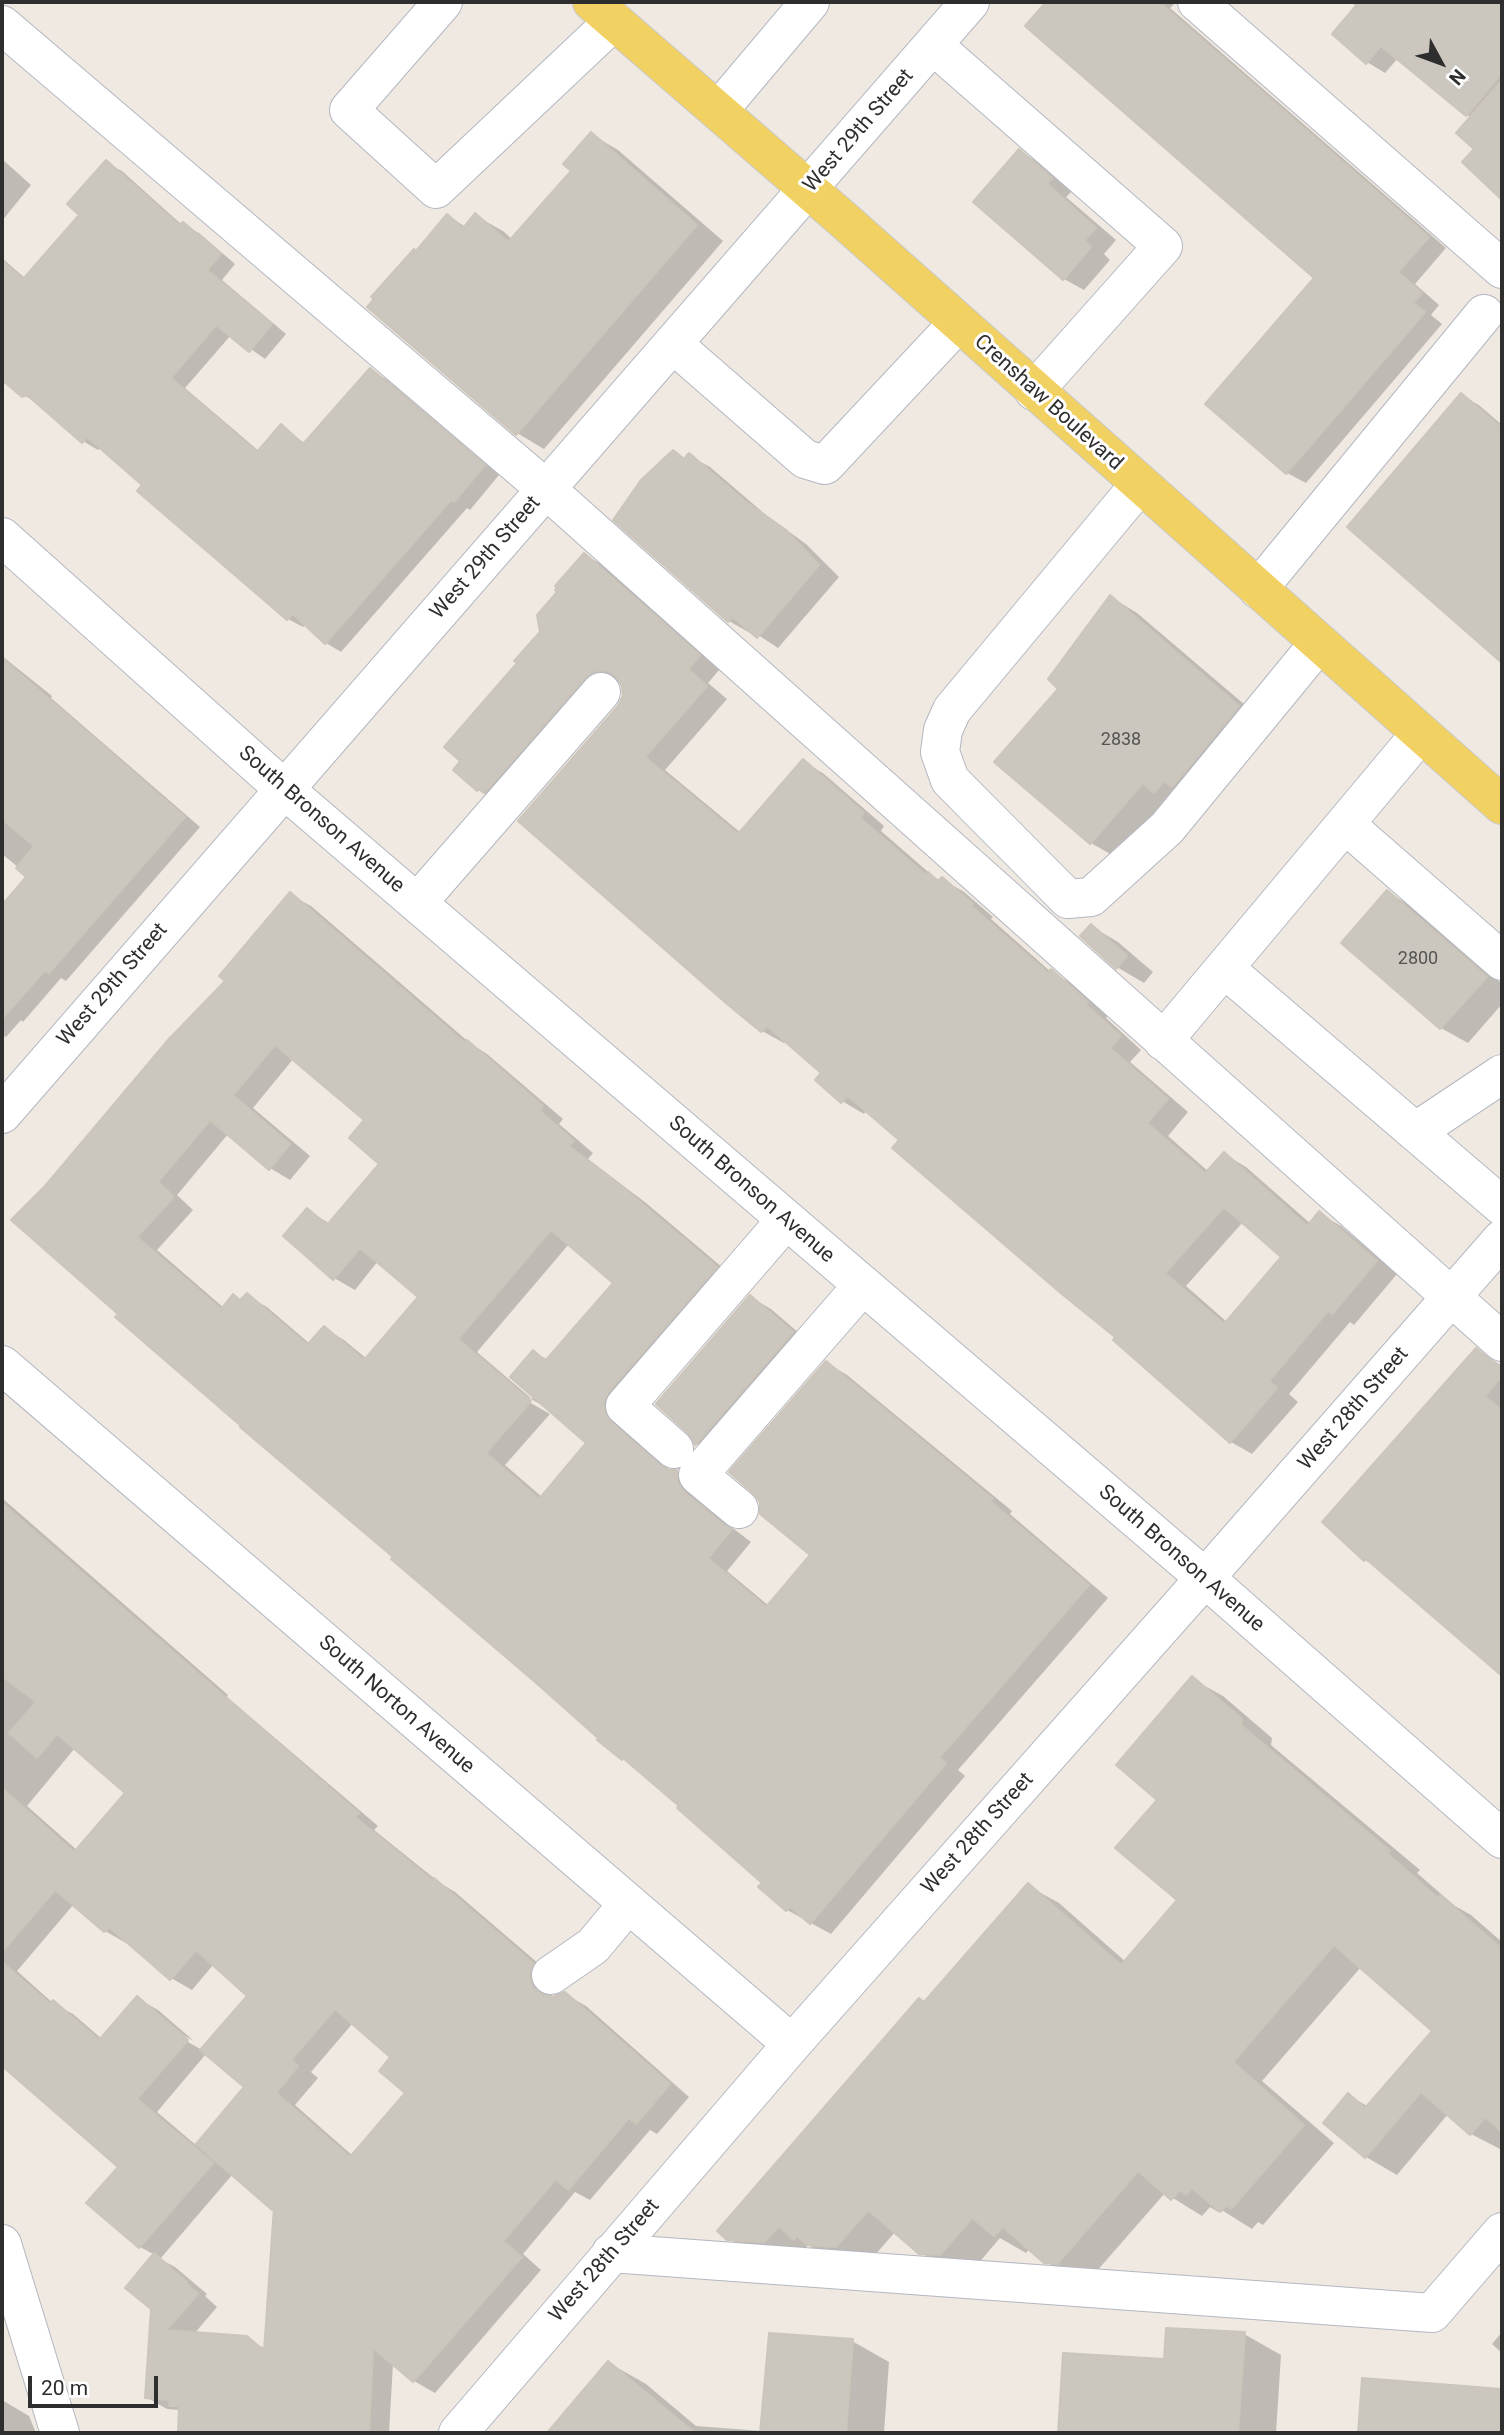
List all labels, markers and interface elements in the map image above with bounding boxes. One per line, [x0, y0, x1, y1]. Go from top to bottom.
north arrow [1406, 28, 1476, 98]
street label: West 29th Street [799, 64, 919, 198]
text: N [1444, 65, 1470, 90]
street label: Crenshaw Boulevard [969, 330, 1127, 476]
street label: West 29th Street [426, 491, 546, 625]
house number: 2838 [1101, 729, 1141, 751]
street label: South Bronson Avenue [233, 741, 409, 899]
street label: West 29th Street [53, 918, 173, 1052]
house number: 2800 [1398, 948, 1438, 970]
street label: South Bronson Avenue [663, 1111, 839, 1269]
street label: West 28th Street [1294, 1342, 1414, 1476]
street label: South Bronson Avenue [1093, 1480, 1269, 1638]
street label: South Norton Avenue [313, 1630, 479, 1780]
street label: West 28th Street [917, 1768, 1039, 1900]
street label: West 28th Street [545, 2194, 665, 2328]
scale bar [32, 2362, 161, 2406]
text: 20 m [41, 2376, 88, 2400]

